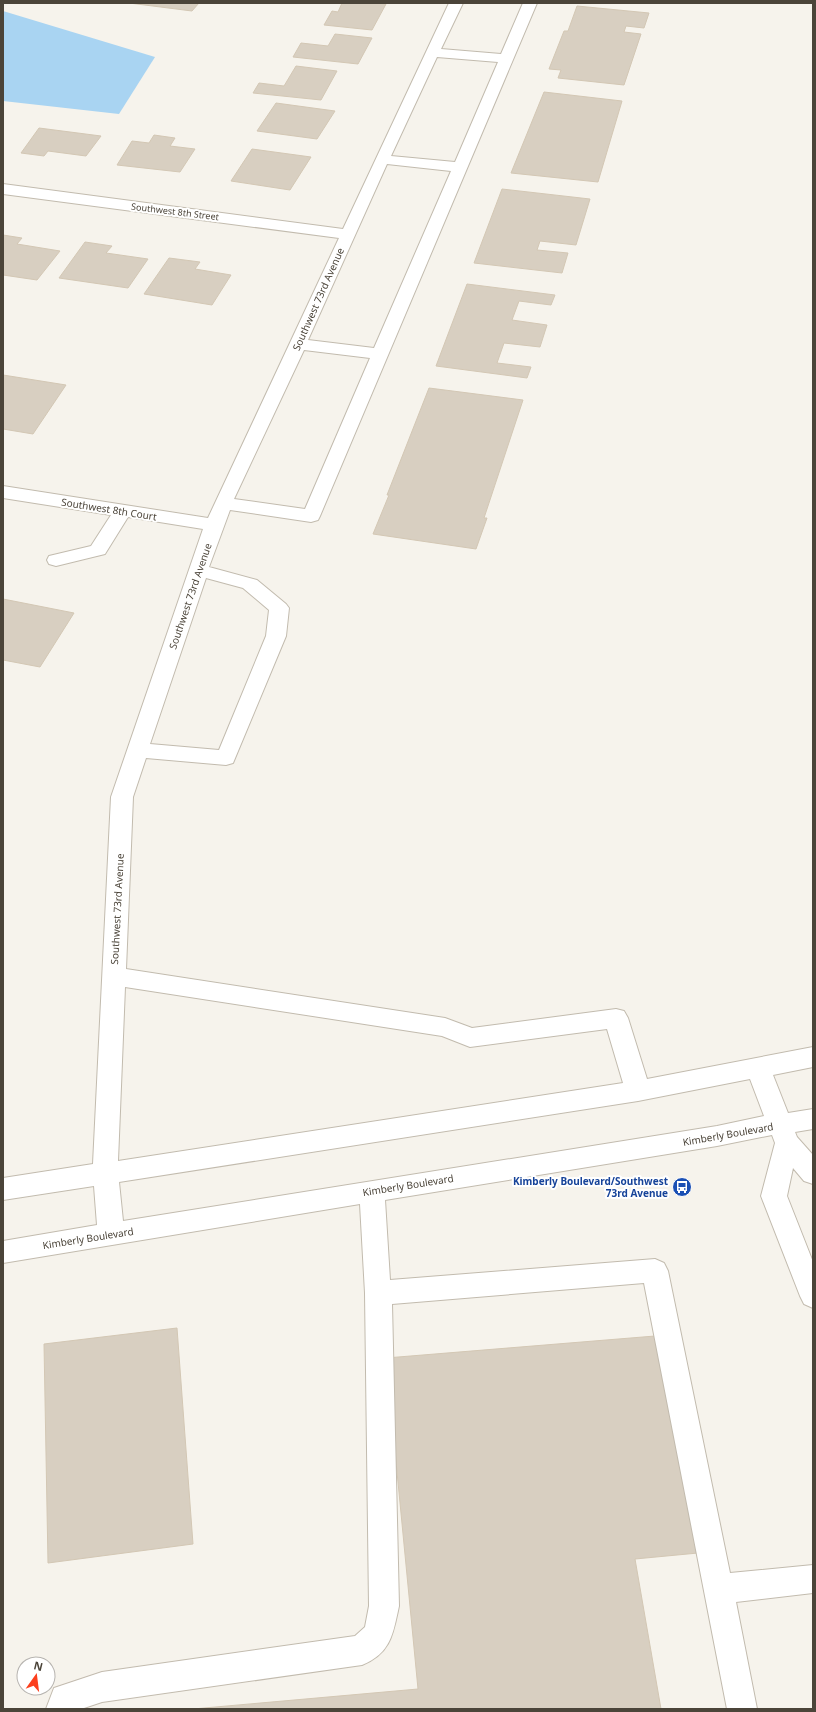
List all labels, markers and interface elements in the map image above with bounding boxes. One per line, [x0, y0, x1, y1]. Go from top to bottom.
street label: Southwest 8th Street [130, 200, 220, 223]
street label: Southwest 73rd Avenue [289, 245, 347, 353]
street label: Southwest 8th Court [60, 495, 158, 524]
street label: Southwest 73rd Avenue [165, 541, 215, 651]
street label: Southwest 73rd Avenue [107, 853, 127, 965]
street label: Kimberly Boulevard [682, 1119, 774, 1149]
street label: Kimberly Boulevard [362, 1171, 454, 1199]
place label: Kimberly Boulevard/Southwest 73rd Avenue [513, 1174, 669, 1200]
bus stop icon: Kimberly Boulevard/Southwest 73rd Avenue [671, 1176, 693, 1198]
street label: Kimberly Boulevard [42, 1224, 134, 1252]
north arrow [16, 1656, 56, 1696]
text: N [32, 1657, 45, 1674]

